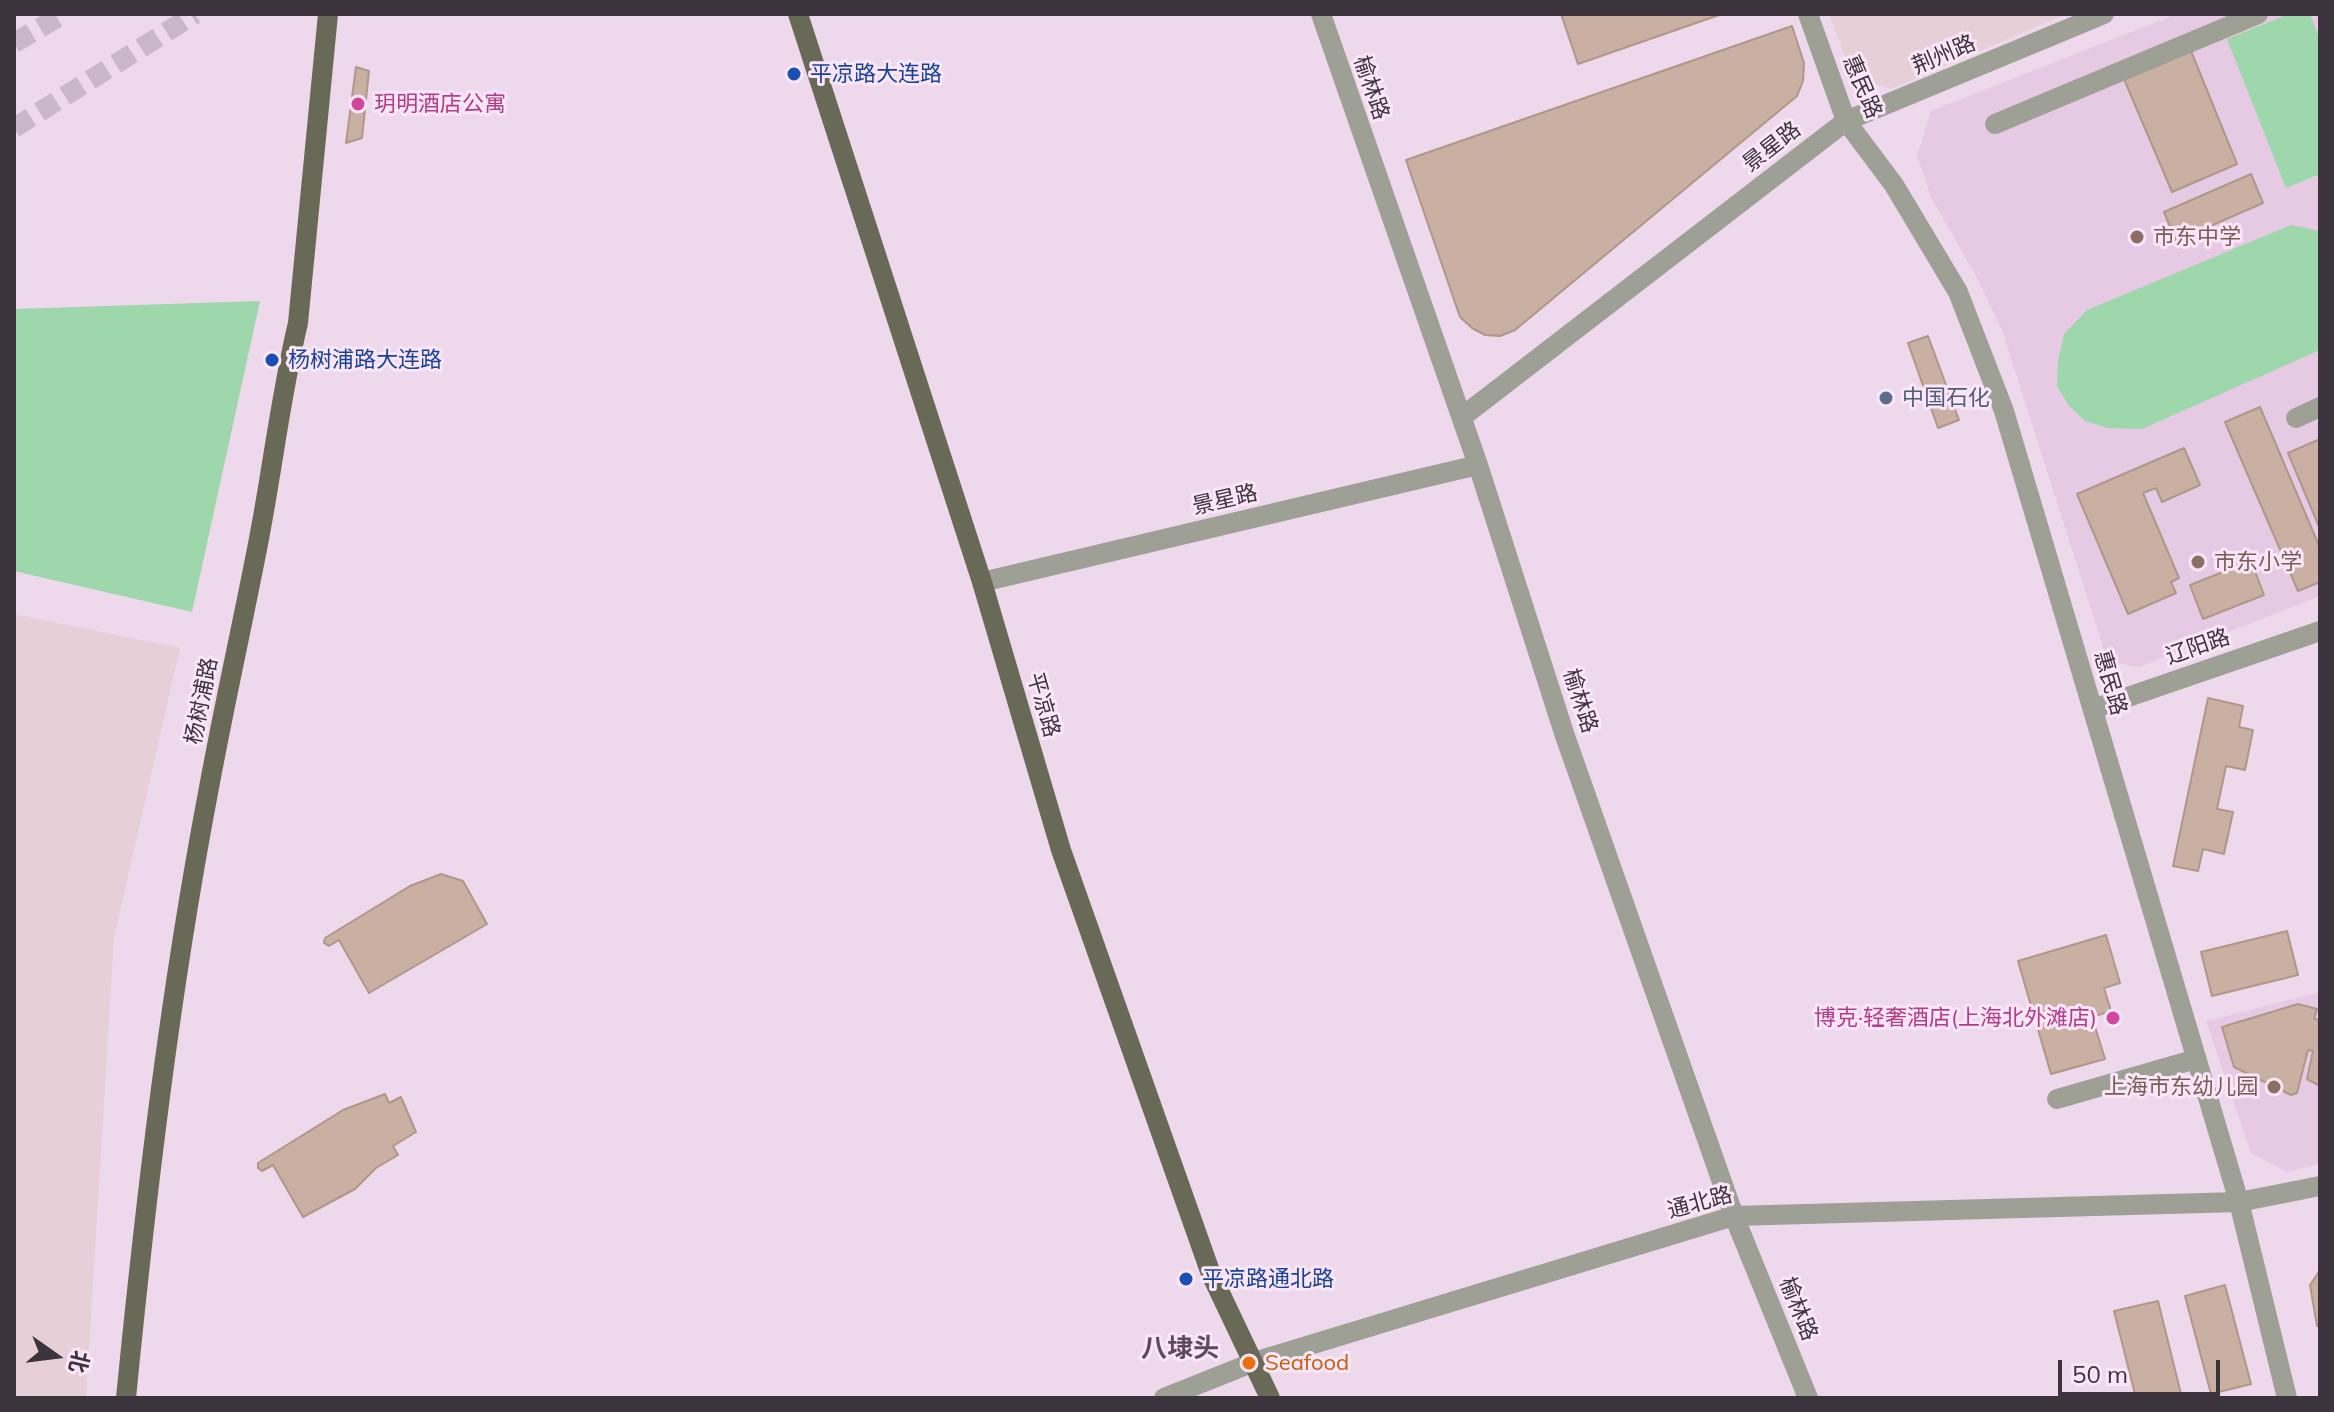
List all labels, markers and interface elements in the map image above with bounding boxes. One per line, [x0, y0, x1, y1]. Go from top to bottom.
street label: 荆州路 [1908, 30, 1980, 80]
street label: 惠民路 [1837, 51, 1887, 123]
street label: 榆林路 [1348, 53, 1394, 123]
place label: 平凉路大连路 [810, 61, 942, 87]
marker: 平凉路大连路 [785, 65, 803, 83]
place label: 玥明酒店公寓 [374, 91, 506, 117]
marker: 玥明酒店公寓 [349, 95, 367, 113]
street label: 景星路 [1738, 116, 1806, 178]
place label: 市东中学 [2153, 224, 2241, 250]
marker: 市东中学 [2128, 228, 2146, 246]
place label: 杨树浦路大连路 [288, 347, 442, 373]
marker: 杨树浦路大连路 [263, 351, 281, 369]
place label: 中国石化 [1902, 385, 1990, 411]
marker: 中国石化 [1877, 389, 1895, 407]
street label: 景星路 [1190, 480, 1260, 520]
place label: 市东小学 [2214, 549, 2302, 575]
marker: 市东小学 [2189, 553, 2207, 571]
street label: 辽阳路 [2163, 624, 2233, 670]
street label: 惠民路 [2088, 648, 2132, 718]
street label: 杨树浦路 [181, 655, 223, 747]
street label: 榆林路 [1557, 666, 1603, 736]
street label: 平凉路 [1021, 670, 1065, 740]
place label: 博克·轻奢酒店(上海北外滩店) [1814, 1005, 2097, 1031]
marker: 博克·轻奢酒店(上海北外滩店) [2104, 1009, 2122, 1027]
place label: 上海市东幼儿园 [2104, 1074, 2258, 1100]
marker: 上海市东幼儿园 [2265, 1078, 2283, 1096]
street label: 通北路 [1665, 1182, 1735, 1224]
place label: 平凉路通北路 [1202, 1266, 1334, 1292]
marker: 平凉路通北路 [1177, 1270, 1195, 1288]
street label: 榆林路 [1773, 1273, 1823, 1345]
north arrow [16, 1316, 96, 1396]
district label: 八埭头 [1141, 1333, 1219, 1365]
scale bar [2062, 1344, 2224, 1394]
text: 北 [63, 1348, 96, 1376]
place label: Seafood [1265, 1350, 1349, 1376]
marker: Seafood [1240, 1354, 1258, 1372]
text: 50 m [2072, 1359, 2128, 1389]

